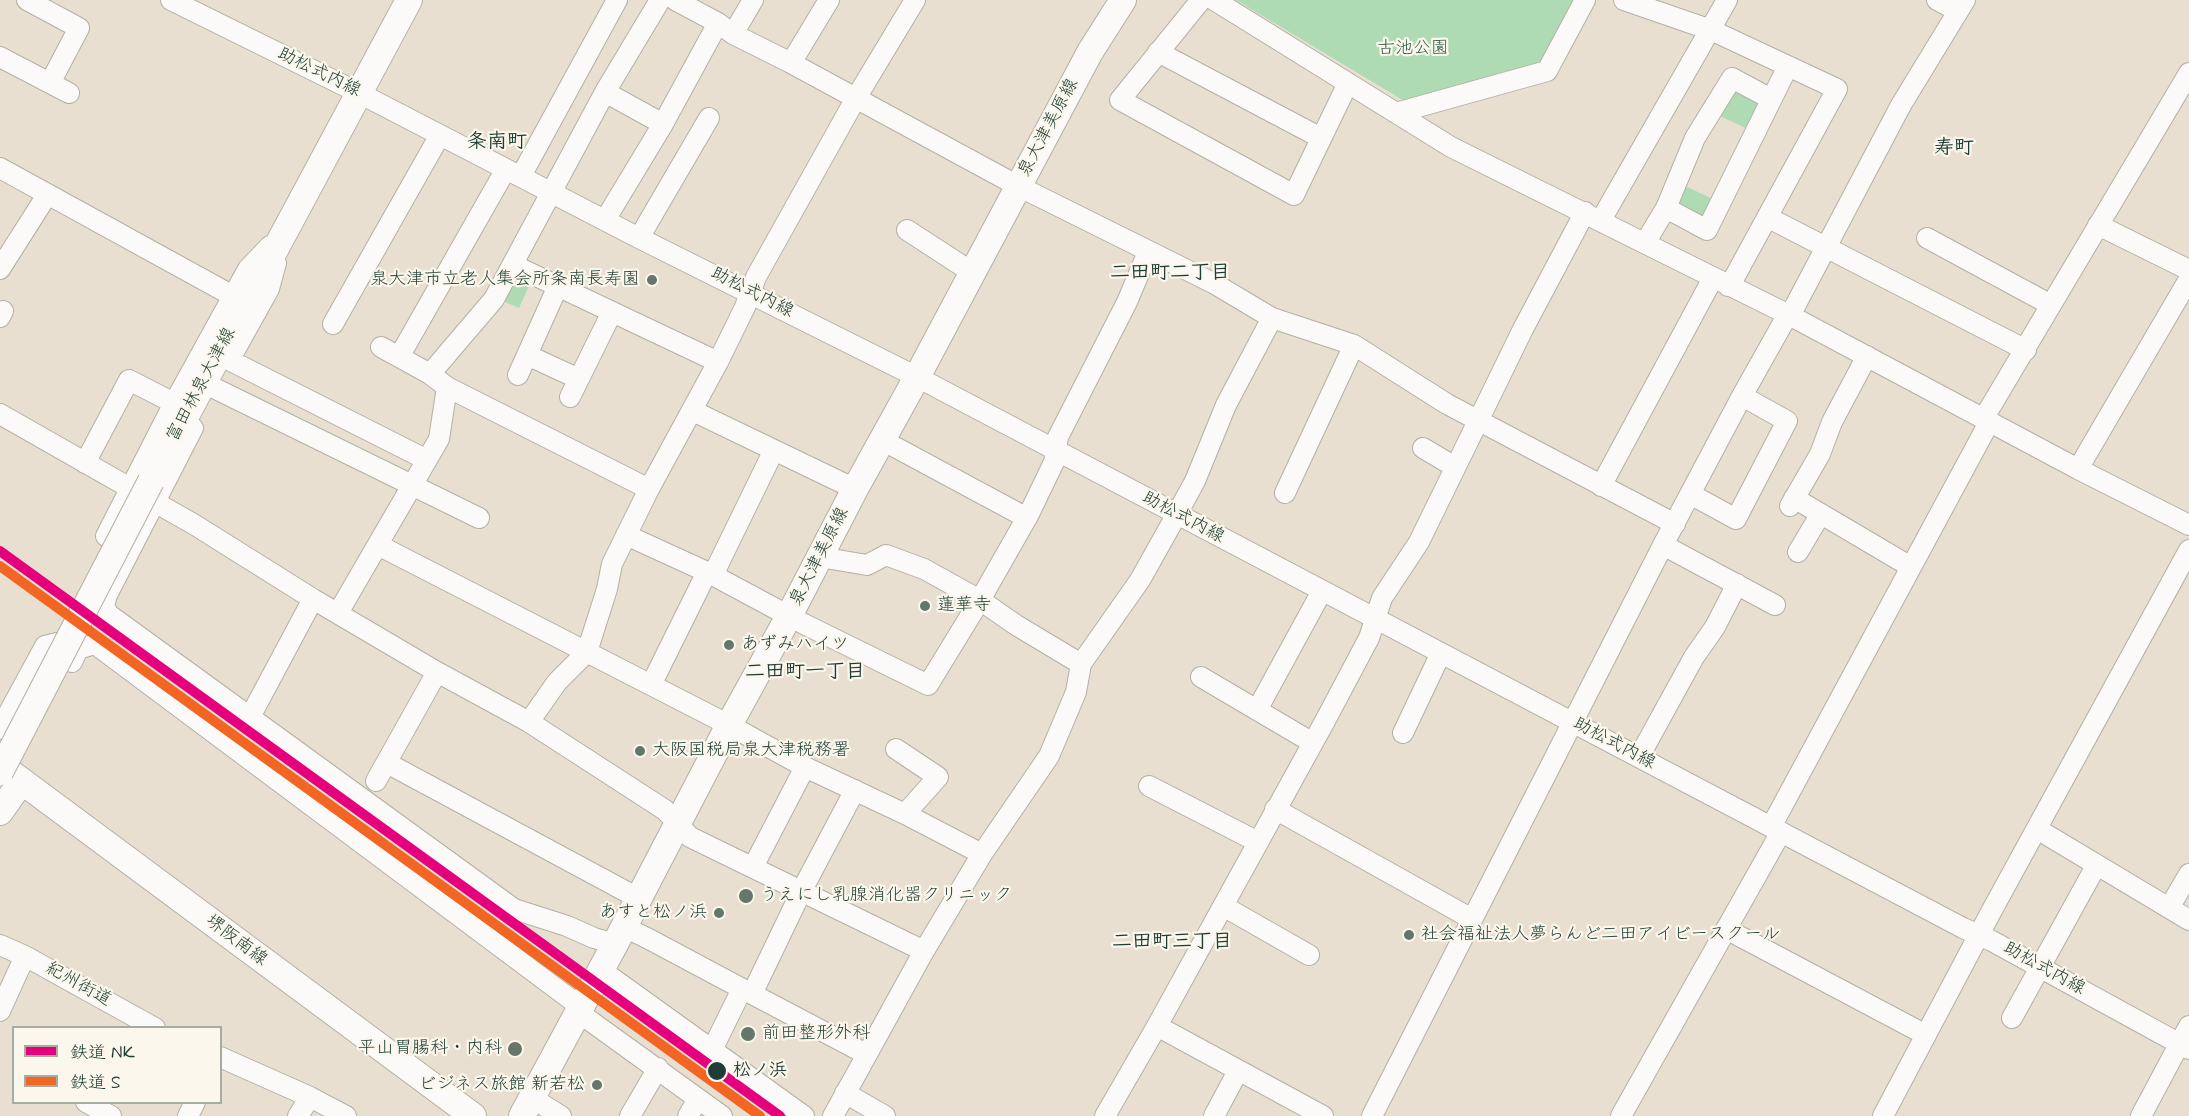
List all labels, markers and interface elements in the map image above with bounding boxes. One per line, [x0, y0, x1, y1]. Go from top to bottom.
park label: 古池公園 [1377, 38, 1449, 60]
street label: 助松式内線 [274, 44, 364, 102]
street label: 泉大津美原線 [1014, 75, 1084, 181]
district label: 条南町 [467, 131, 527, 155]
district label: 寿町 [1934, 137, 1974, 161]
district label: 二田町二丁目 [1110, 262, 1230, 286]
street label: 助松式内線 [707, 263, 797, 323]
place label: 泉大津市立老人集会所条南長寿園 [370, 269, 640, 291]
marker: 泉大津市立老人集会所条南長寿園 [645, 273, 659, 287]
street label: 富田林泉大津線 [163, 324, 241, 446]
street label: 助松式内線 [1138, 487, 1228, 549]
street label: 泉大津美原線 [786, 504, 854, 610]
place label: 蓮華寺 [937, 595, 991, 617]
marker: 蓮華寺 [918, 599, 932, 613]
place label: あずみハイツ [741, 634, 849, 656]
marker: あずみハイツ [722, 638, 736, 652]
district label: 二田町一丁目 [745, 661, 865, 685]
street label: 助松式内線 [1569, 713, 1659, 775]
place label: 大阪国税局泉大津税務署 [652, 740, 850, 762]
marker: 大阪国税局泉大津税務署 [633, 744, 647, 758]
place label: うえにし乳腺消化器クリニック [760, 885, 1012, 907]
marker: うえにし乳腺消化器クリニック [737, 887, 755, 905]
place label: あすと松ノ浜 [599, 902, 707, 924]
marker: あすと松ノ浜 [712, 906, 726, 920]
street label: 堺阪南線 [201, 911, 271, 971]
place label: 社会福祉法人夢らんど二田アイビースクール [1421, 924, 1780, 946]
marker: 社会福祉法人夢らんど二田アイビースクール [1402, 928, 1416, 942]
district label: 二田町三丁目 [1112, 931, 1232, 955]
street label: 助松式内線 [1999, 938, 2089, 1000]
street label: 紀州街道 [41, 958, 115, 1012]
place label: 前田整形外科 [762, 1023, 870, 1045]
marker: 前田整形外科 [739, 1025, 757, 1043]
legend [12, 1026, 222, 1104]
place label: 平山胃腸科・内科 [358, 1038, 502, 1060]
marker: 平山胃腸科・内科 [506, 1040, 524, 1058]
text: 鉄道 NK [70, 1041, 135, 1065]
marker: 松ノ浜 [706, 1060, 728, 1082]
place label: 松ノ浜 [733, 1060, 787, 1082]
text: 鉄道 S [70, 1071, 121, 1095]
place label: ビジネス旅館 新若松 [418, 1074, 585, 1096]
marker: ビジネス旅館 新若松 [590, 1078, 604, 1092]

